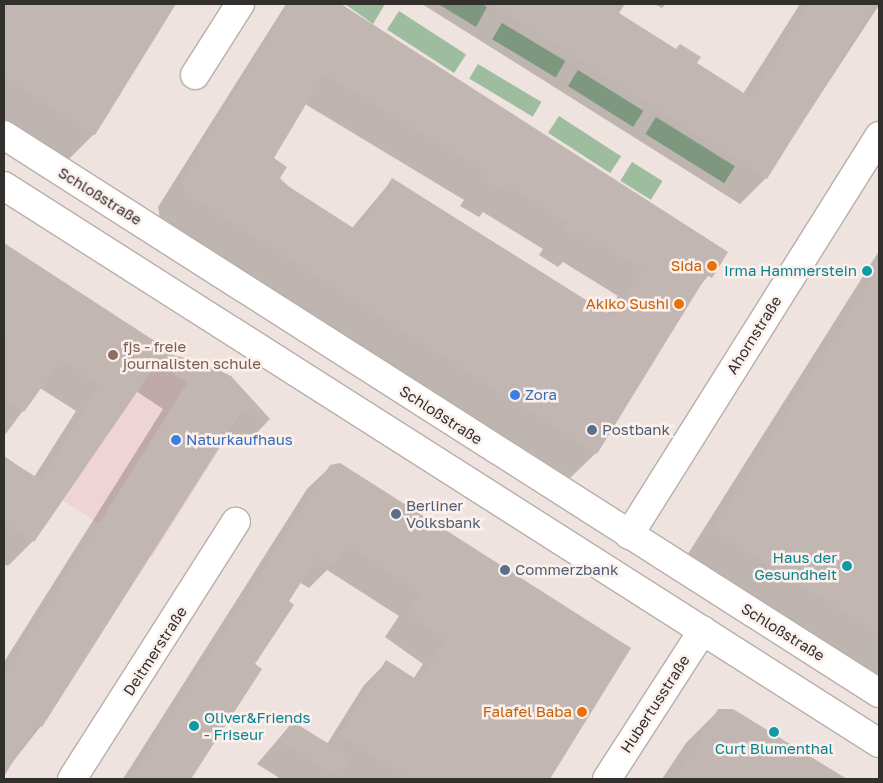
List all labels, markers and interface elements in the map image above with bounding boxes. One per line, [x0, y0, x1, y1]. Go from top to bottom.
street label: Schloßstraße [55, 163, 145, 229]
place label: Sida [671, 257, 702, 275]
marker: Sida [706, 260, 718, 272]
place label: Irma Hammerstein [724, 262, 857, 280]
marker: Irma Hammerstein [861, 265, 873, 277]
street label: Ahornstraße [723, 293, 785, 377]
place label: Akiko Sushi [586, 295, 669, 313]
marker: Akiko Sushi [673, 298, 685, 310]
place label: fjs - freie journalisten schule [123, 337, 261, 372]
marker: fjs - freie journalisten schule [107, 349, 119, 361]
street label: Schloßstraße [396, 382, 486, 448]
place label: Zora [525, 386, 557, 404]
marker: Zora [509, 389, 521, 401]
place label: Postbank [602, 421, 670, 439]
marker: Postbank [586, 424, 598, 436]
place label: Naturkaufhaus [186, 431, 293, 449]
marker: Naturkaufhaus [170, 434, 182, 446]
place label: Berliner Volksbank [406, 496, 481, 531]
marker: Berliner Volksbank [390, 508, 402, 520]
place label: Haus der Gesundheit [754, 548, 837, 583]
marker: Haus der Gesundheit [841, 560, 853, 572]
place label: Commerzbank [515, 561, 618, 579]
marker: Commerzbank [499, 564, 511, 576]
street label: Schloßstraße [738, 599, 828, 665]
street label: Deitmerstraße [120, 603, 190, 699]
street label: Hubertusstraße [617, 652, 693, 756]
place label: Falafel Baba [483, 703, 572, 721]
marker: Falafel Baba [576, 706, 588, 718]
place label: Oliver&Friends - Friseur [204, 708, 311, 743]
marker: Oliver&Friends - Friseur [188, 720, 200, 732]
marker: Curt Blumenthal [768, 726, 780, 738]
place label: Curt Blumenthal [715, 740, 833, 758]

